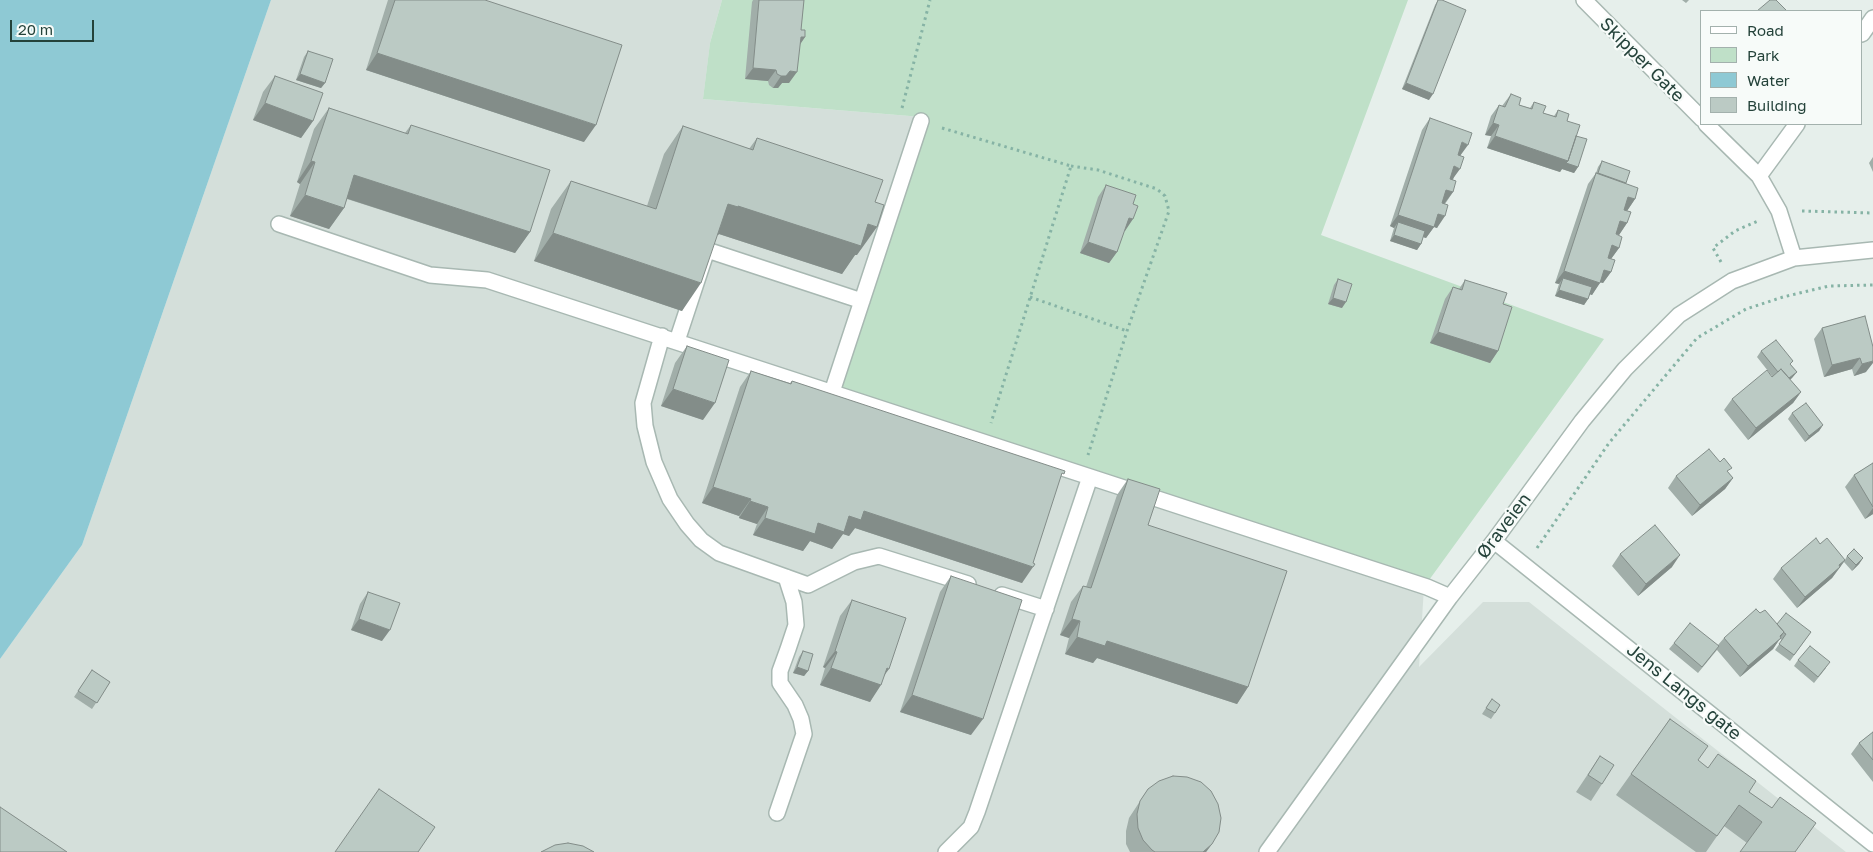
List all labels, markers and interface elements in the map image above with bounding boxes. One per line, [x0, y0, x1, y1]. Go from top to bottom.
scale bar [12, 10, 96, 42]
legend [1700, 10, 1863, 125]
street label: Skipper Gate [1595, 13, 1689, 107]
text: 20 m [18, 20, 53, 38]
text: Road [1747, 21, 1784, 39]
text: Park [1747, 46, 1779, 64]
text: Water [1747, 71, 1790, 89]
text: Building [1747, 96, 1807, 114]
street label: Øraveien [1472, 489, 1536, 563]
street label: Jens Langs gate [1622, 639, 1746, 745]

